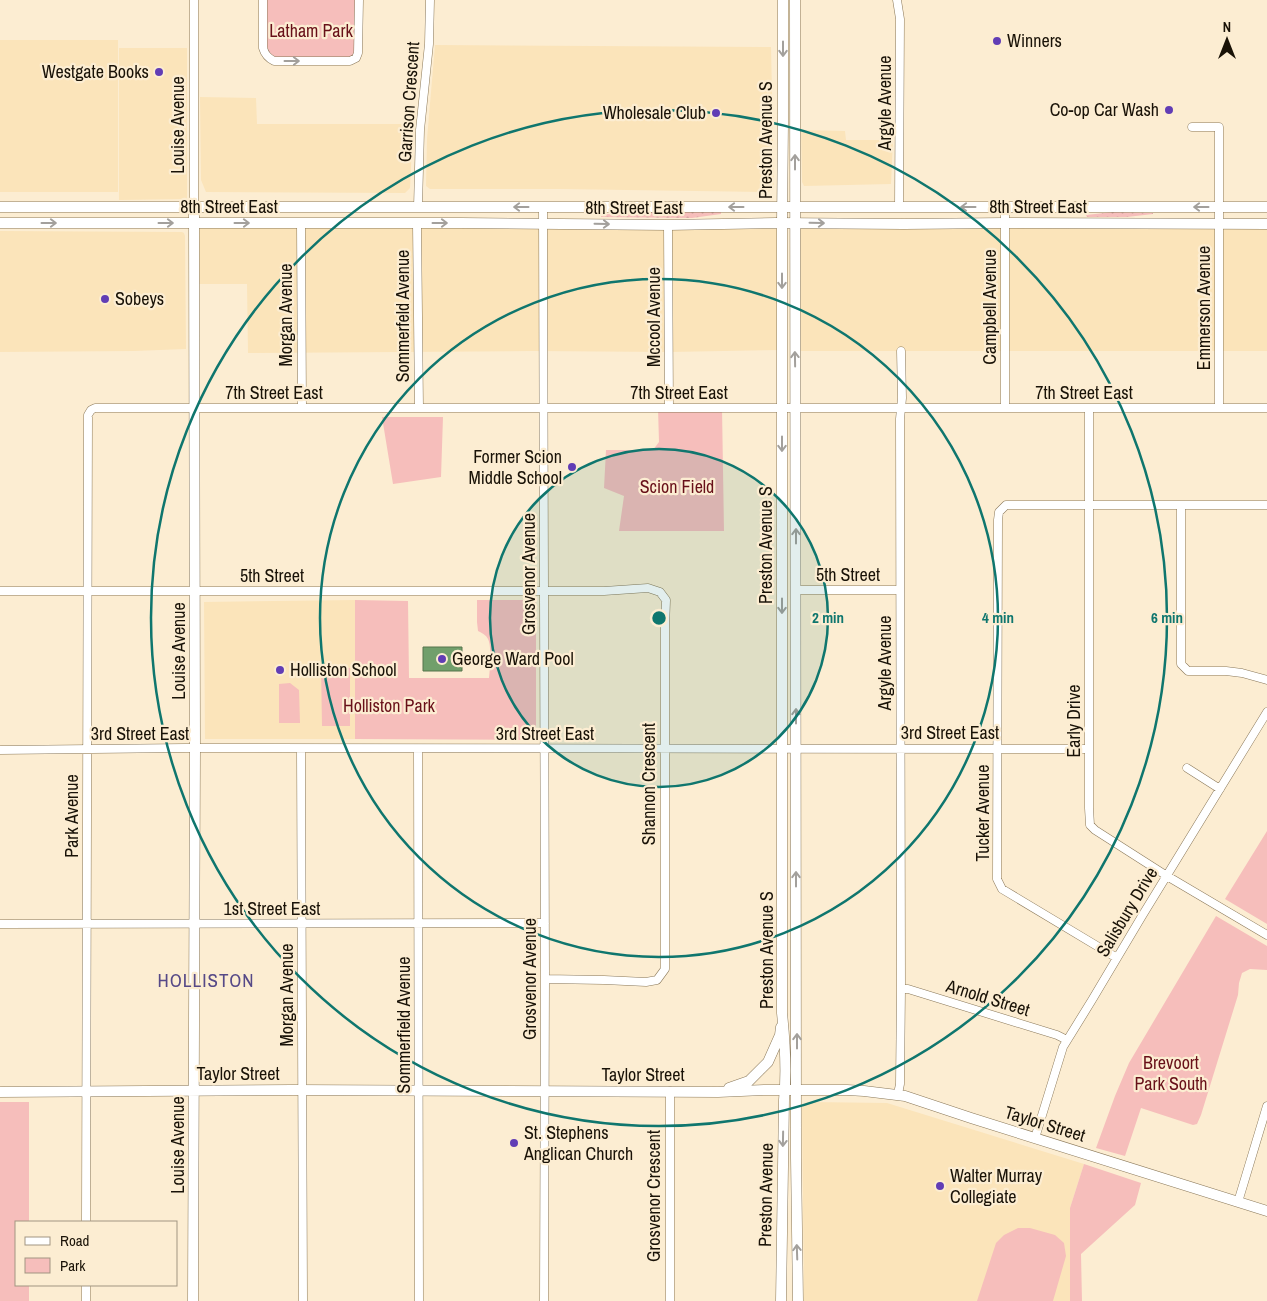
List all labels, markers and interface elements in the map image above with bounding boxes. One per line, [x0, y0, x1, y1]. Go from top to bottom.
north arrow [1202, 15, 1252, 65]
park label: Latham Park [269, 18, 353, 43]
text: N [1223, 18, 1231, 36]
place label: Winners [1007, 28, 1062, 53]
marker: Winners [991, 35, 1003, 47]
one-way arrow [778, 40, 788, 56]
street label: Garrison Crescent [392, 41, 425, 163]
one-way arrow [284, 56, 300, 66]
street label: Argyle Avenue [872, 56, 897, 151]
place label: Westgate Books [42, 59, 149, 84]
marker: Westgate Books [153, 66, 165, 78]
street label: Louise Avenue [165, 76, 190, 174]
street label: Preston Avenue S [753, 81, 778, 199]
place label: Co-op Car Wash [1050, 97, 1159, 122]
place label: Wholesale Club [603, 100, 706, 125]
marker: Co-op Car Wash [1163, 104, 1175, 116]
marker: Wholesale Club [710, 107, 722, 119]
one-way arrow [790, 154, 800, 170]
street label: 8th Street East [180, 194, 278, 219]
street label: 8th Street East [989, 194, 1087, 219]
street label: 8th Street East [585, 195, 683, 220]
one-way arrow [513, 202, 530, 212]
one-way arrow [728, 202, 744, 212]
one-way arrow [961, 202, 977, 212]
one-way arrow [1193, 202, 1210, 212]
one-way arrow [40, 218, 56, 228]
one-way arrow [158, 218, 174, 228]
one-way arrow [234, 218, 250, 228]
one-way arrow [809, 218, 825, 228]
one-way arrow [432, 219, 448, 228]
one-way arrow [594, 219, 610, 229]
street label: Emmerson Avenue [1191, 246, 1216, 370]
street label: Campbell Avenue [977, 249, 1002, 365]
street label: Sommerfeld Avenue [390, 250, 415, 382]
street label: Morgan Avenue [273, 263, 298, 367]
street label: Mccool Avenue [641, 267, 666, 367]
one-way arrow [777, 272, 787, 289]
place label: Sobeys [115, 286, 164, 311]
marker: Sobeys [99, 293, 111, 305]
one-way arrow [790, 351, 800, 368]
street label: 7th Street East [225, 380, 323, 405]
street label: 7th Street East [630, 380, 728, 405]
street label: 7th Street East [1035, 380, 1133, 405]
one-way arrow [777, 435, 787, 451]
place label: Former Scion Middle School [468, 444, 562, 490]
marker: Former Scion Middle School [566, 461, 578, 473]
park label: Scion Field [640, 474, 714, 499]
street label: Preston Avenue S [753, 486, 778, 604]
street label: Grosvenor Avenue [516, 513, 541, 635]
one-way arrow [791, 529, 801, 545]
street label: 5th Street [816, 562, 880, 587]
street label: 5th Street [240, 563, 304, 588]
one-way arrow [777, 598, 787, 614]
street label: Louise Avenue [166, 602, 191, 700]
text: 2 min [812, 607, 844, 628]
text: 4 min [982, 607, 1014, 628]
text: 6 min [1151, 607, 1183, 628]
centre of rings [650, 609, 668, 627]
street label: Argyle Avenue [872, 616, 897, 711]
place label: George Ward Pool [452, 646, 574, 671]
marker: George Ward Pool [436, 653, 448, 665]
place label: Holliston School [290, 657, 397, 682]
marker: Holliston School [274, 664, 286, 676]
street label: Early Drive [1061, 685, 1086, 758]
park label: Holliston Park [343, 693, 436, 718]
one-way arrow [791, 709, 801, 725]
street label: 3rd Street East [901, 720, 999, 745]
street label: 3rd Street East [91, 721, 189, 746]
street label: 3rd Street East [496, 721, 594, 746]
street label: Shannon Crescent [636, 723, 661, 845]
street label: Tucker Avenue [970, 765, 995, 861]
street label: Park Avenue [59, 774, 84, 858]
street label: Salisbury Drive [1090, 862, 1163, 961]
one-way arrow [791, 871, 801, 888]
street label: Preston Avenue S [754, 891, 779, 1009]
street label: 1st Street East [224, 896, 320, 921]
street label: Grosvenor Avenue [517, 918, 542, 1040]
street label: Morgan Avenue [274, 943, 299, 1047]
street label: Sommerfield Avenue [391, 957, 416, 1093]
district label: HOLLISTON [157, 967, 255, 993]
street label: Arnold Street [942, 973, 1033, 1022]
one-way arrow [792, 1034, 802, 1050]
park label: Brevoort Park South [1134, 1050, 1208, 1096]
street label: Taylor Street [196, 1061, 280, 1086]
street label: Taylor Street [601, 1062, 685, 1087]
street label: Louise Avenue [165, 1096, 190, 1194]
street label: Taylor Street [1002, 1099, 1089, 1148]
place label: St. Stephens Anglican Church [523, 1120, 633, 1166]
street label: Grosvenor Crescent [641, 1130, 666, 1262]
one-way arrow [778, 1130, 788, 1146]
marker: St. Stephens Anglican Church [508, 1137, 520, 1149]
street label: Preston Avenue [752, 1143, 779, 1247]
place label: Walter Murray Collegiate [950, 1163, 1043, 1209]
marker: Walter Murray Collegiate [934, 1180, 946, 1192]
legend [15, 1221, 178, 1286]
text: Road [60, 1230, 89, 1251]
one-way arrow [792, 1245, 802, 1261]
text: Park [60, 1255, 86, 1276]

